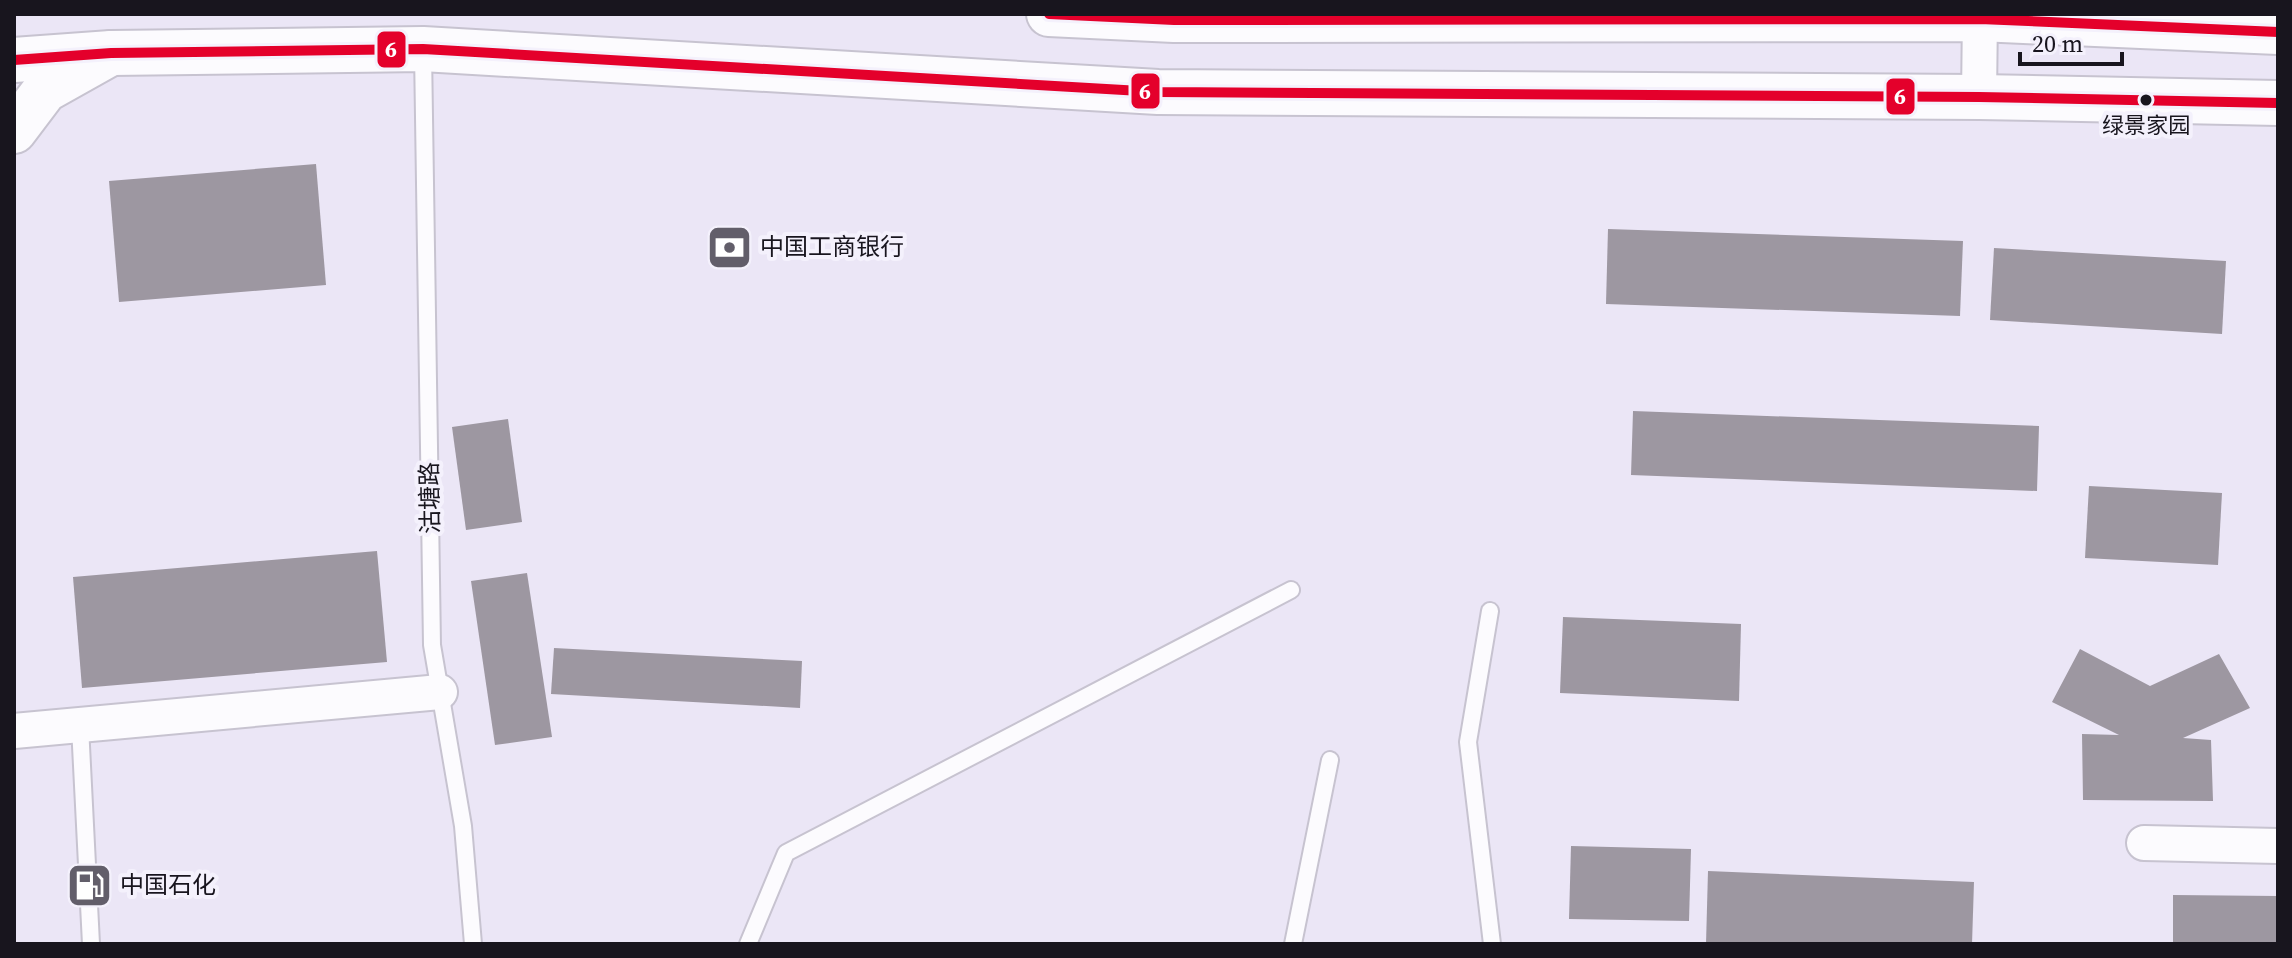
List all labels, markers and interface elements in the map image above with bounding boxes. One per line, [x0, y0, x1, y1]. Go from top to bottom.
scale bar [2020, 16, 2122, 66]
text: 20 m [2032, 27, 2083, 60]
line badge: 6 [376, 30, 407, 69]
text: 6 [385, 34, 397, 64]
line badge: 6 [1130, 72, 1161, 110]
text: 6 [1139, 76, 1151, 106]
line badge: 6 [1885, 77, 1916, 116]
text: 6 [1894, 81, 1906, 111]
marker: 绿景家园 [2138, 92, 2154, 108]
place label: 绿景家园 [2102, 110, 2190, 140]
bank icon: 中国工商银行 [705, 223, 753, 271]
place label: 中国工商银行 [760, 230, 904, 263]
street label: 沽塘路 [412, 462, 447, 534]
fuel station icon: 中国石化 [65, 861, 113, 909]
place label: 中国石化 [120, 868, 216, 901]

